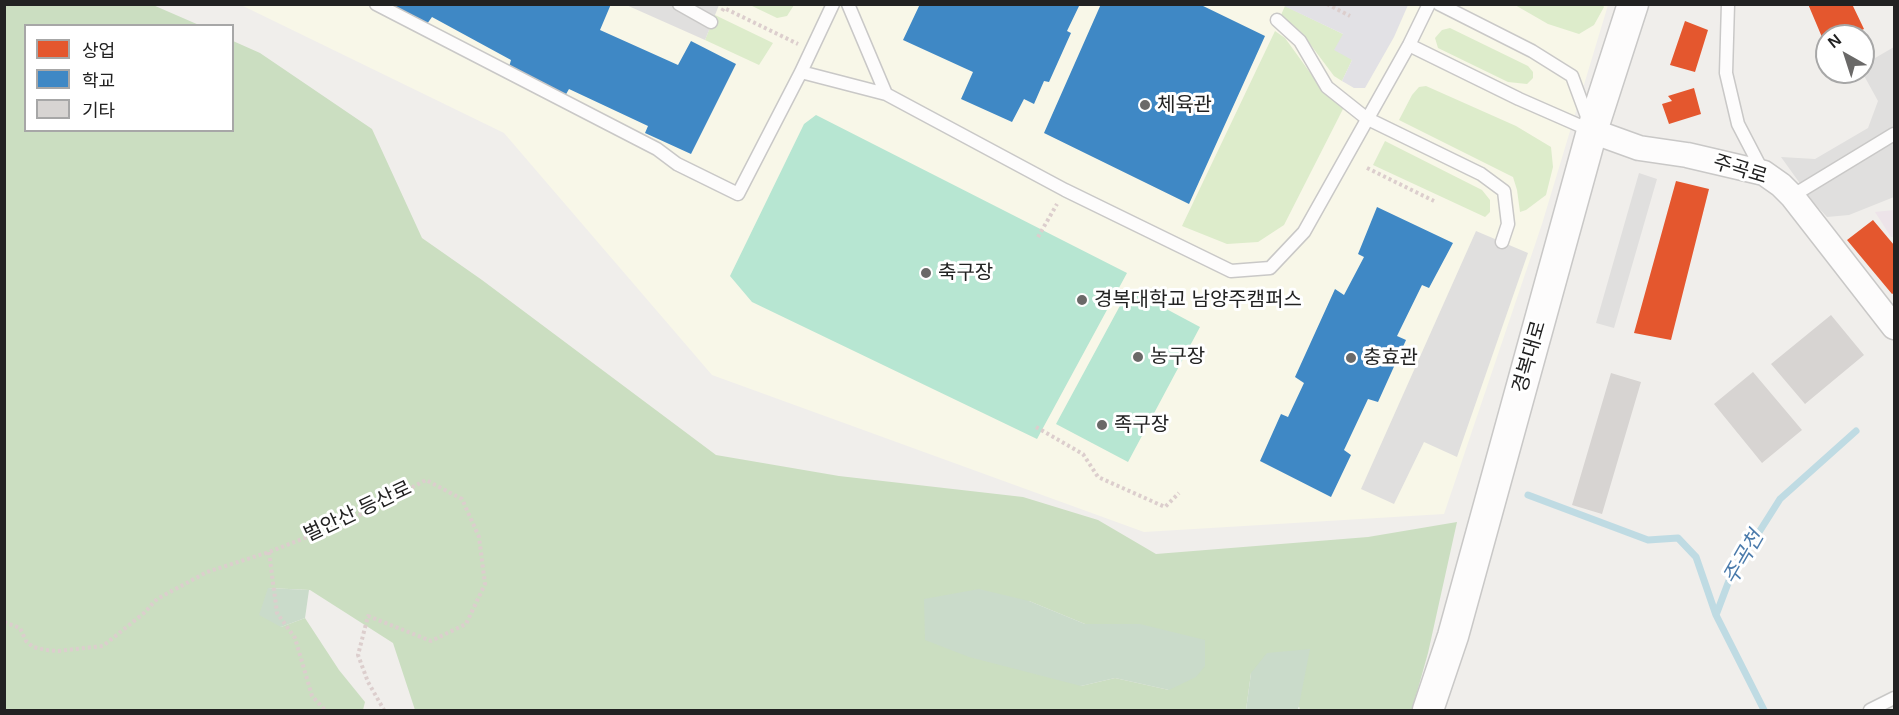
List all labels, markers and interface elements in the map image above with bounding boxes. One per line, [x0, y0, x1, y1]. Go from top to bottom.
legend [24, 24, 234, 132]
north arrow [1815, 24, 1875, 84]
text: N [1825, 31, 1844, 51]
text: 상업 [82, 41, 115, 61]
text: 학교 [82, 71, 115, 91]
place label: 체육관 [1157, 93, 1212, 117]
marker: 체육관 [1138, 98, 1152, 112]
text: 기타 [82, 101, 115, 121]
street label: 주곡로 [1710, 150, 1770, 190]
place label: 축구장 [938, 261, 993, 285]
marker: 축구장 [919, 266, 933, 280]
place label: 경복대학교 남양주캠퍼스 [1094, 288, 1302, 312]
marker: 경복대학교 남양주캠퍼스 [1075, 293, 1089, 307]
street label: 경복대로 [1508, 318, 1552, 396]
place label: 농구장 [1150, 345, 1205, 369]
place label: 충효관 [1363, 346, 1418, 370]
marker: 농구장 [1131, 350, 1145, 364]
marker: 충효관 [1344, 351, 1358, 365]
place label: 족구장 [1114, 413, 1169, 437]
marker: 족구장 [1095, 418, 1109, 432]
street label: 벌안산 등산로 [300, 477, 416, 547]
water label: 주곡천 [1719, 527, 1769, 589]

